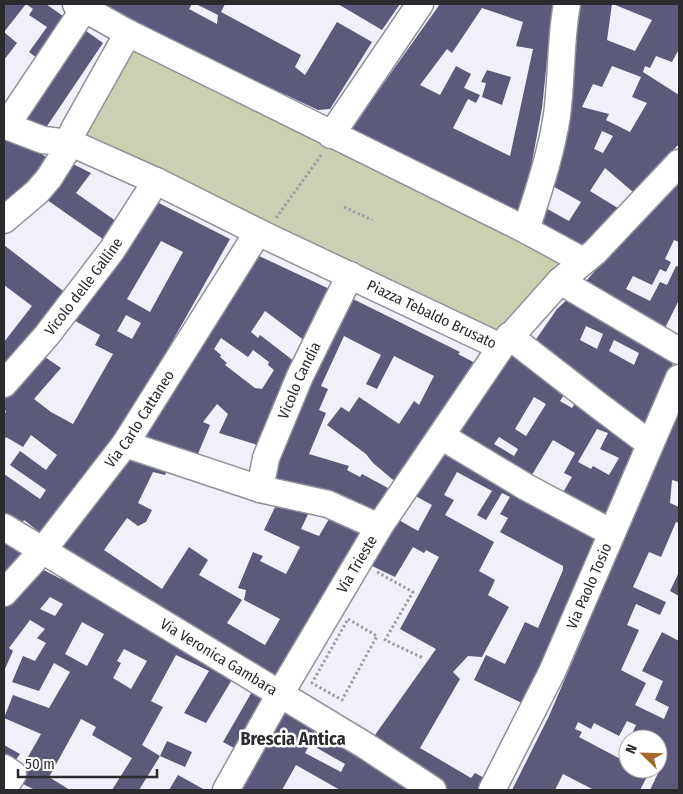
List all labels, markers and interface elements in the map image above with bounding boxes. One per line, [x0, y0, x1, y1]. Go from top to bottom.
street label: Vicolo delle Galline [41, 234, 126, 339]
street label: Piazza Tebaldo Brusato [364, 276, 500, 353]
street label: Vicolo Candia [274, 339, 324, 422]
street label: Via Carlo Cattaneo [101, 367, 178, 471]
street label: Via Trieste [333, 532, 381, 596]
street label: Via Paolo Tosio [563, 540, 616, 632]
street label: Via Veronica Gambara [157, 615, 281, 699]
district label: Brescia Antica [240, 728, 346, 750]
north arrow [618, 729, 668, 779]
text: N [622, 742, 641, 756]
scale bar [18, 746, 156, 778]
text: 50 m [25, 755, 55, 773]

